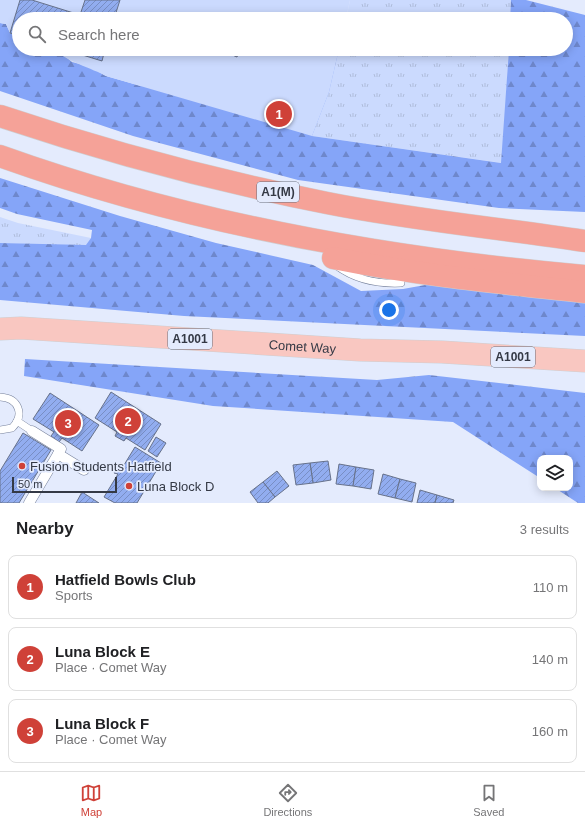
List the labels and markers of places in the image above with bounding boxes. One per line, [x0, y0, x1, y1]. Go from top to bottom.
pin: 1 [266, 99, 292, 129]
pin: 2 [115, 406, 141, 436]
pin: 3 [55, 408, 81, 438]
place label: Fusion Students Hatfield [30, 459, 172, 474]
marker: Fusion Students Hatfield [17, 461, 27, 471]
place label: Luna Block D [137, 479, 214, 494]
marker: Luna Block D [124, 481, 134, 491]

